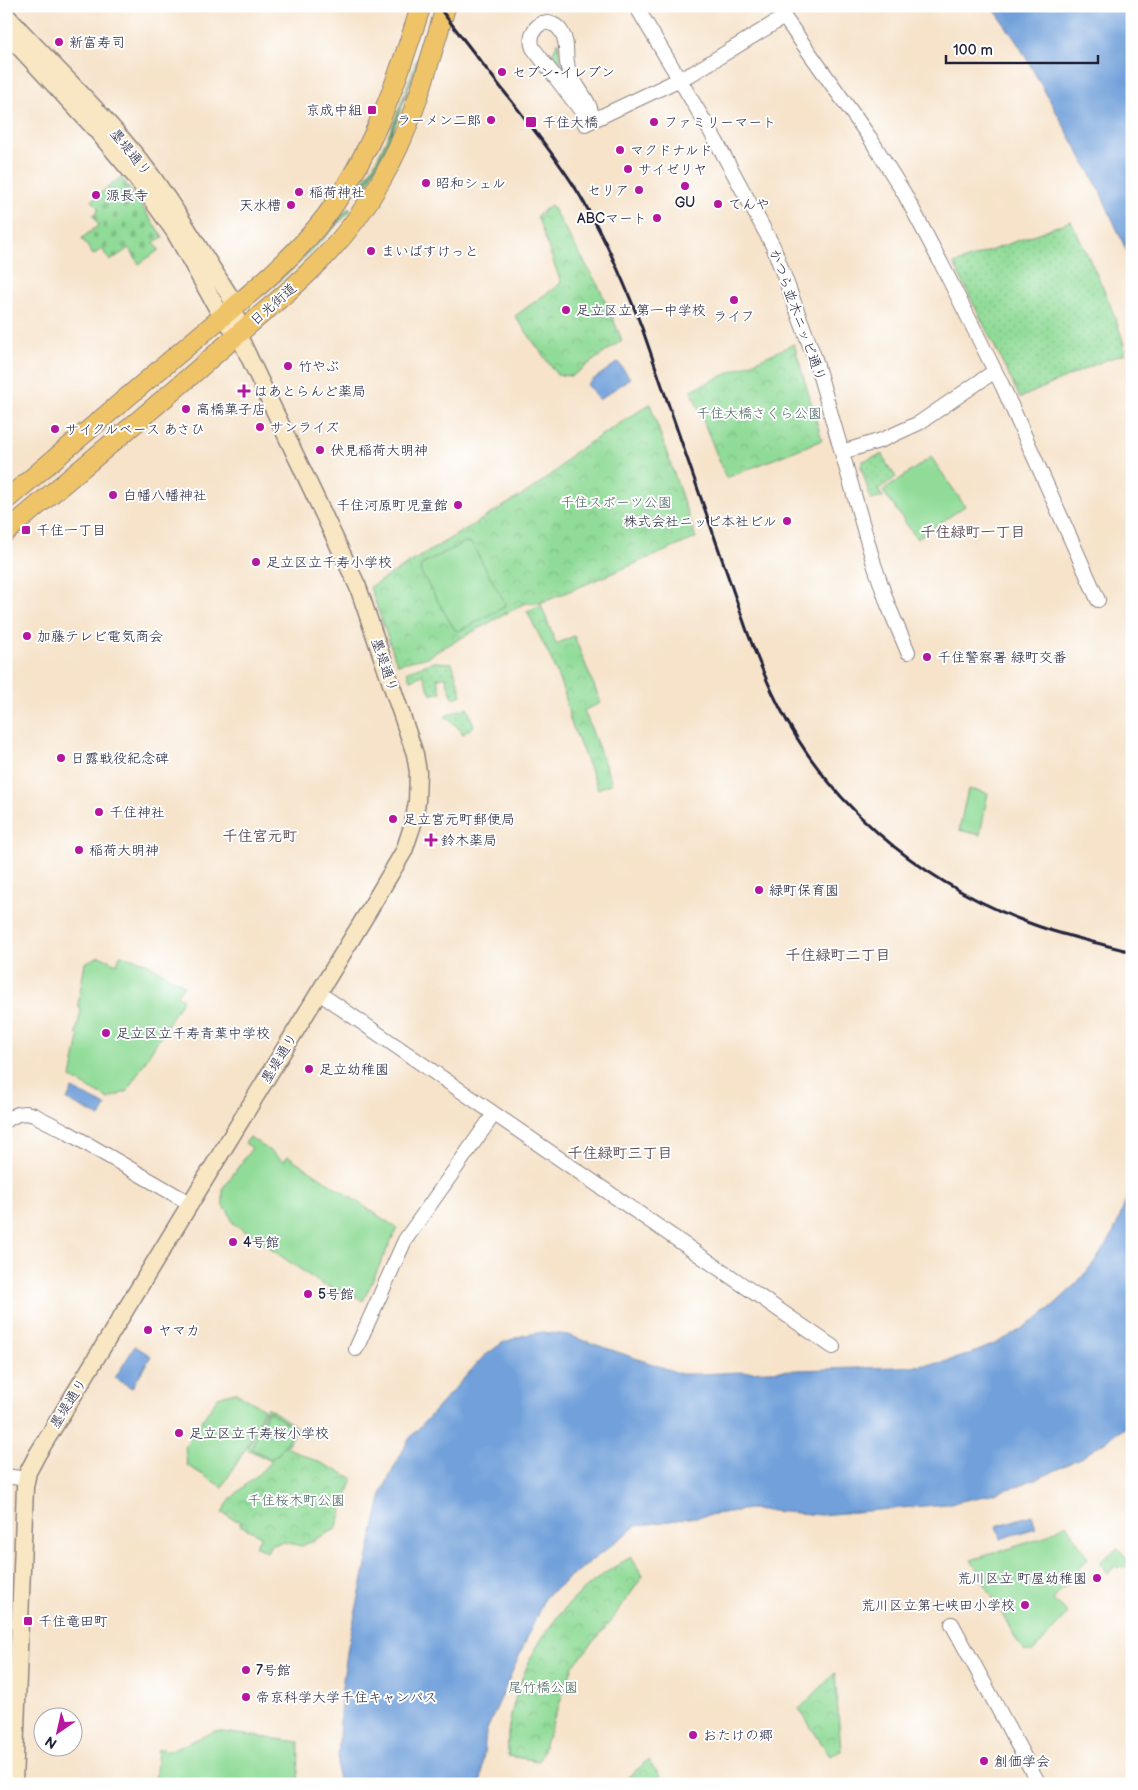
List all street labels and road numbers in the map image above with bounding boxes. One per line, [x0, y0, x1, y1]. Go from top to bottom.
street label: 墨堤通り [106, 125, 155, 179]
street label: かつら並木ニッピ通り [766, 246, 829, 384]
street label: 日光街道 [247, 280, 300, 329]
street label: 墨堤通り [367, 636, 402, 694]
street label: 墨堤通り [258, 1030, 301, 1087]
street label: 墨堤通り [46, 1375, 90, 1432]

